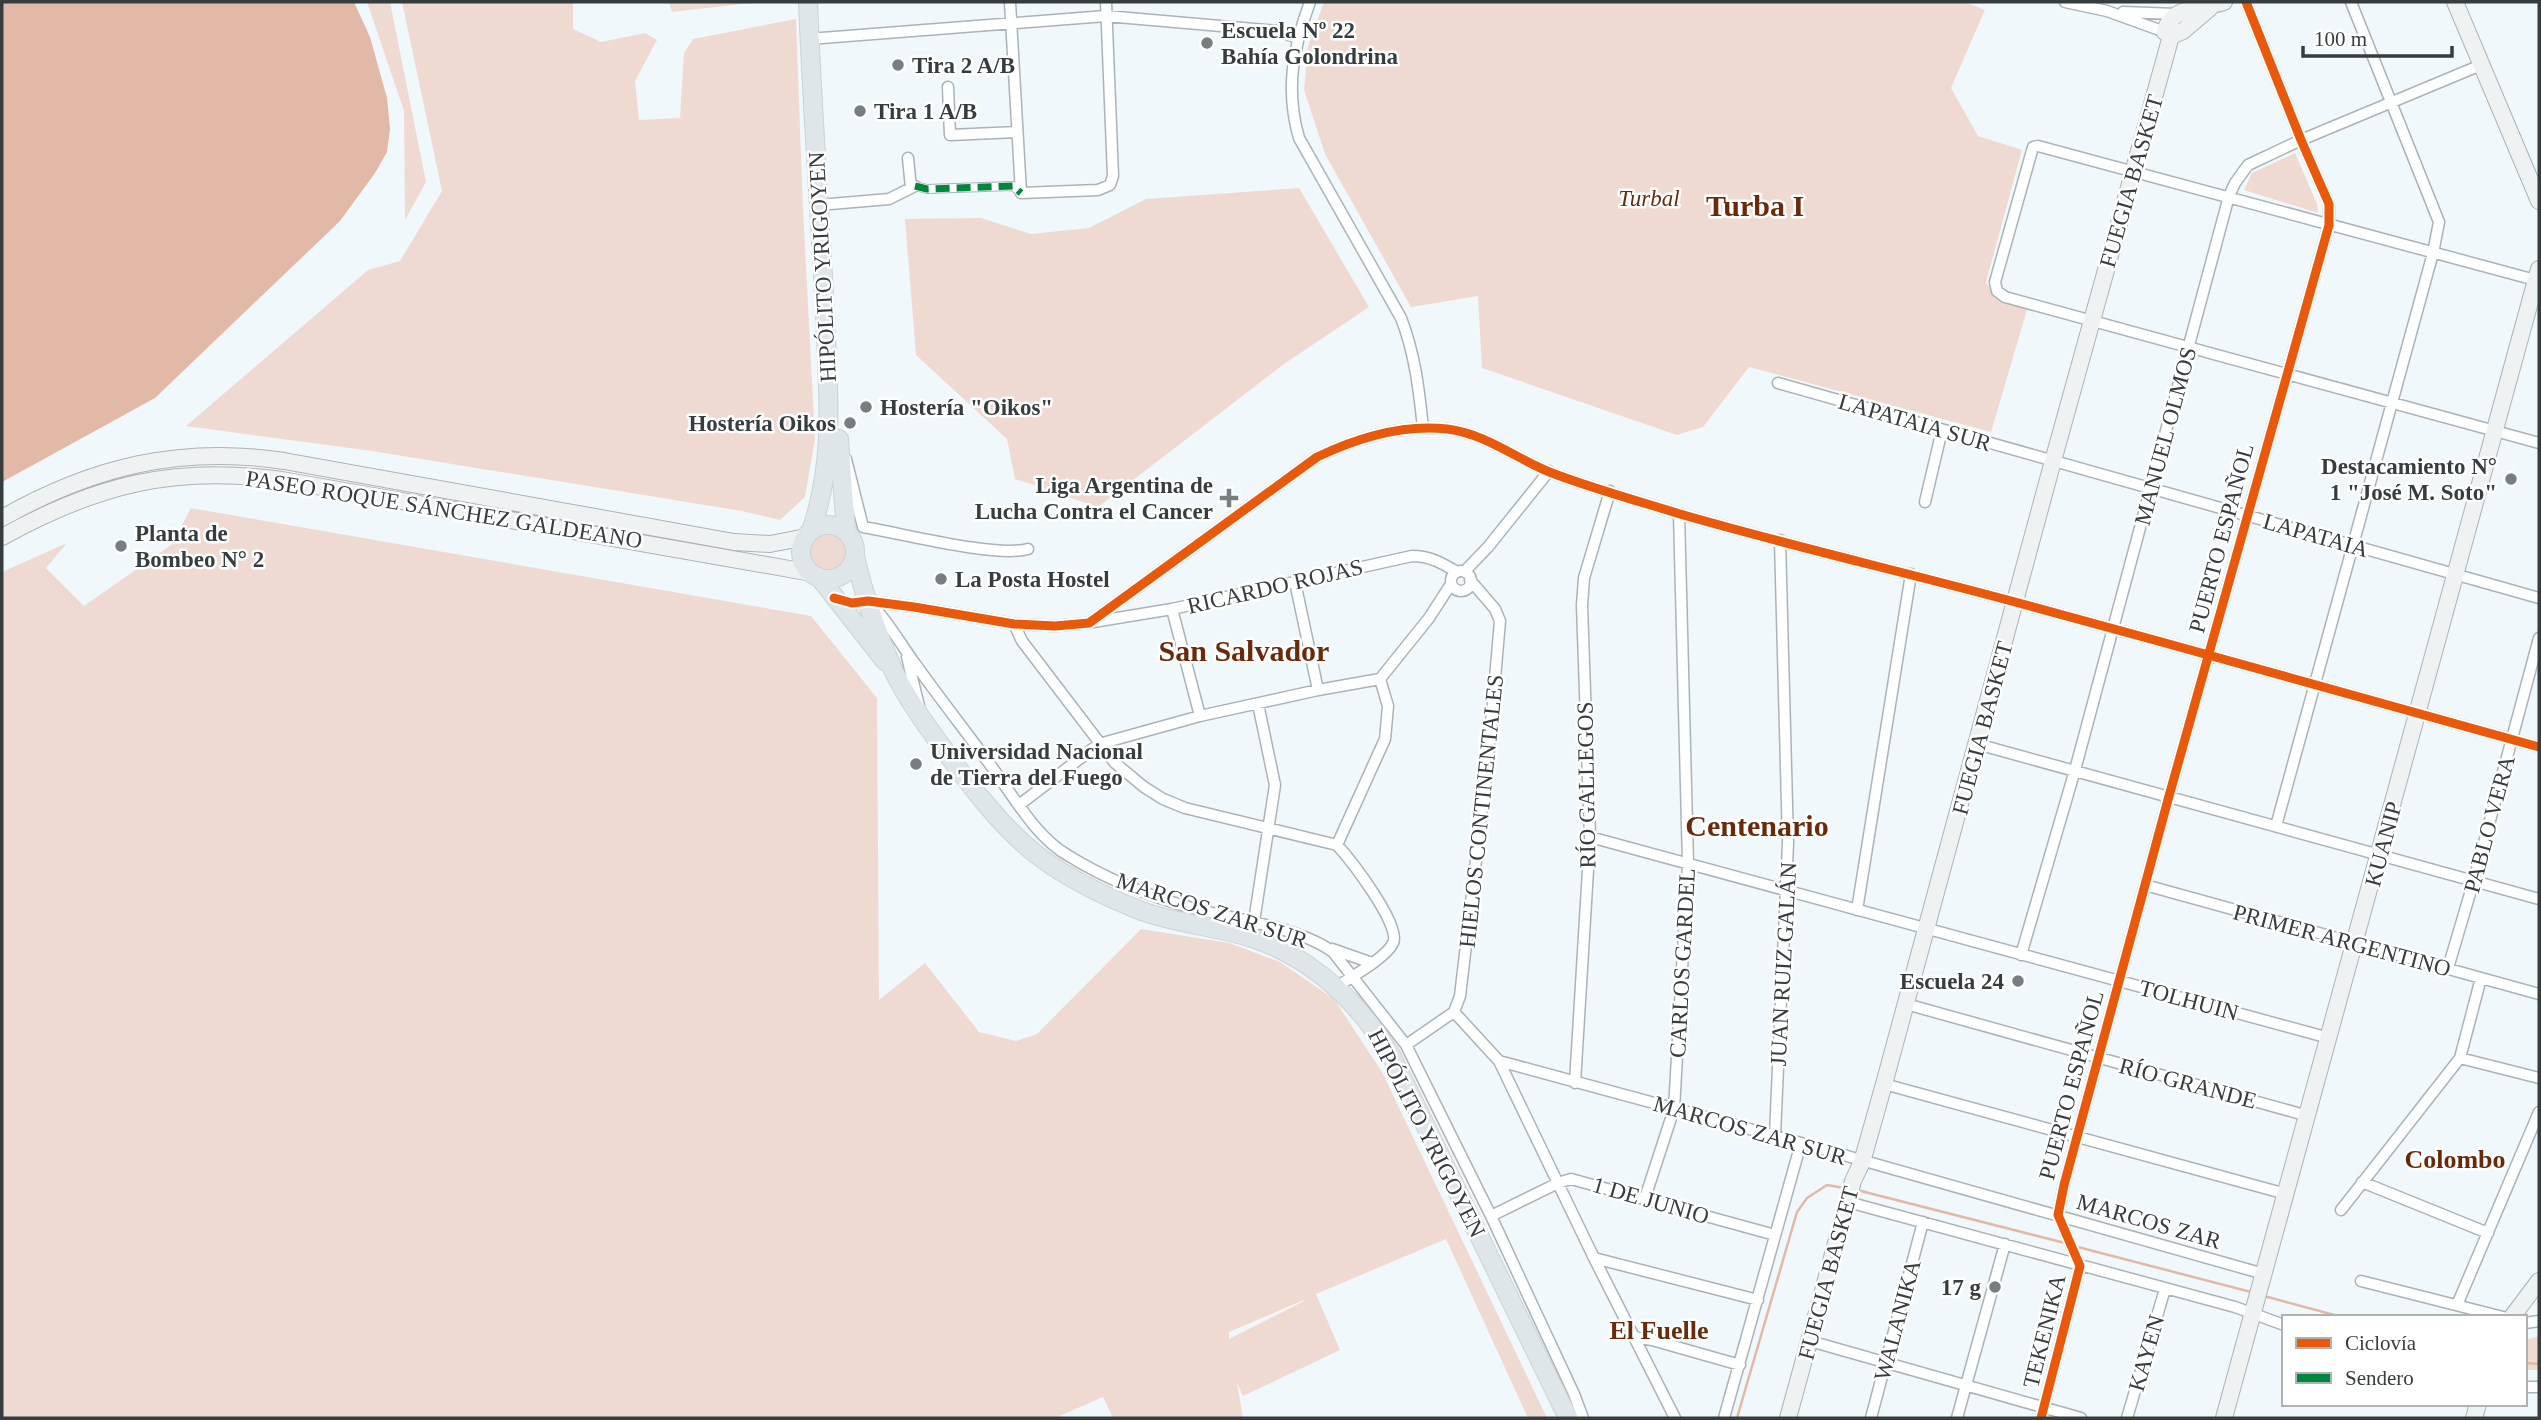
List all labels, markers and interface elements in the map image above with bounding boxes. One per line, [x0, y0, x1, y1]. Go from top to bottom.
scale bar [2303, 14, 2452, 58]
place label: Escuela Nº 22 Bahía Golondrina [1221, 18, 1399, 69]
text: 100 m [2314, 27, 2367, 51]
marker: Escuela Nº 22 Bahía Golondrina [1199, 35, 1215, 51]
place label: Tira 2 A/B [912, 53, 1015, 78]
marker: Tira 2 A/B [890, 57, 906, 73]
street label: FUEGIA BASKET [2095, 92, 2168, 270]
place label: Tira 1 A/B [874, 99, 977, 124]
marker: Tira 1 A/B [852, 103, 868, 119]
street label: HIPÓLITO YRIGOYEN [803, 151, 841, 383]
park label: Turbal [1618, 186, 1680, 211]
district label: Turba I [1706, 189, 1804, 222]
street label: MANUEL OLMOS [2130, 344, 2201, 528]
street label: LAPATAIA SUR [1836, 389, 1995, 456]
place label: Hostería "Oikos" [880, 395, 1053, 420]
marker: Hostería "Oikos" [858, 399, 874, 415]
place label: Hostería Oikos [688, 411, 836, 436]
marker: Hostería Oikos [842, 415, 858, 431]
street label: PUERTO ESPAÑOL [2184, 441, 2259, 635]
place label: Destacamiento N° 1 "José M. Soto" [2321, 454, 2497, 505]
street label: PASEO ROQUE SÁNCHEZ GALDEANO [244, 466, 644, 553]
marker: Destacamiento N° 1 "José M. Soto" [2503, 471, 2519, 487]
place label: Liga Argentina de Lucha Contra el Cancer [975, 473, 1213, 524]
marker: Liga Argentina de Lucha Contra el Cancer [1219, 488, 1239, 508]
street label: LAPATAIA [2260, 509, 2372, 563]
place label: Planta de Bombeo N° 2 [135, 521, 264, 572]
marker: Planta de Bombeo N° 2 [113, 538, 129, 554]
street label: RICARDO ROJAS [1185, 554, 1365, 619]
place label: La Posta Hostel [955, 567, 1110, 592]
marker: La Posta Hostel [933, 571, 949, 587]
district label: San Salvador [1159, 634, 1329, 667]
street label: FUEGIA BASKET [1947, 639, 2018, 817]
street label: HIELOS CONTINENTALES [1455, 673, 1508, 949]
street label: RÍO GALLEGOS [1573, 701, 1600, 869]
place label: Universidad Nacional de Tierra del Fuego [930, 739, 1143, 790]
street label: PABLO VERA [2459, 752, 2520, 896]
marker: Universidad Nacional de Tierra del Fuego [908, 756, 924, 772]
street label: KUANIP [2360, 799, 2407, 889]
district label: Centenario [1685, 809, 1829, 842]
street label: JUAN RUIZ GALÁN [1766, 861, 1801, 1067]
street label: MARCOS ZAR SUR [1113, 868, 1311, 953]
street label: CARLOS GARDEL [1665, 868, 1700, 1058]
street label: PRIMER ARGENTINO [2230, 899, 2453, 982]
place label: Escuela 24 [1900, 969, 2004, 994]
marker: Escuela 24 [2010, 973, 2026, 989]
street label: TOLHUIN [2136, 975, 2242, 1026]
street label: PUERTO ESPAÑOL [2034, 988, 2109, 1182]
street label: HIPÓLITO YRIGOYEN [1363, 1024, 1491, 1242]
street label: RÍO GRANDE [2116, 1053, 2259, 1114]
street label: MARCOS ZAR SUR [1651, 1091, 1850, 1170]
district label: Colombo [2404, 1145, 2506, 1174]
street label: 1 DE JUNIO [1590, 1172, 1712, 1229]
street label: FUEGIA BASKET [1793, 1184, 1864, 1362]
street label: MARCOS ZAR [2074, 1189, 2224, 1254]
street label: WALANIKA [1869, 1257, 1926, 1383]
street label: TEKENIKA [2018, 1271, 2071, 1391]
place label: 17 g [1941, 1275, 1982, 1300]
marker: 17 g [1987, 1279, 2003, 1295]
street label: KAYEN [2124, 1312, 2169, 1394]
legend [2282, 1315, 2527, 1406]
district label: El Fuelle [1610, 1316, 1708, 1345]
text: Ciclovía [2345, 1331, 2417, 1355]
text: Sendero [2345, 1366, 2414, 1390]

